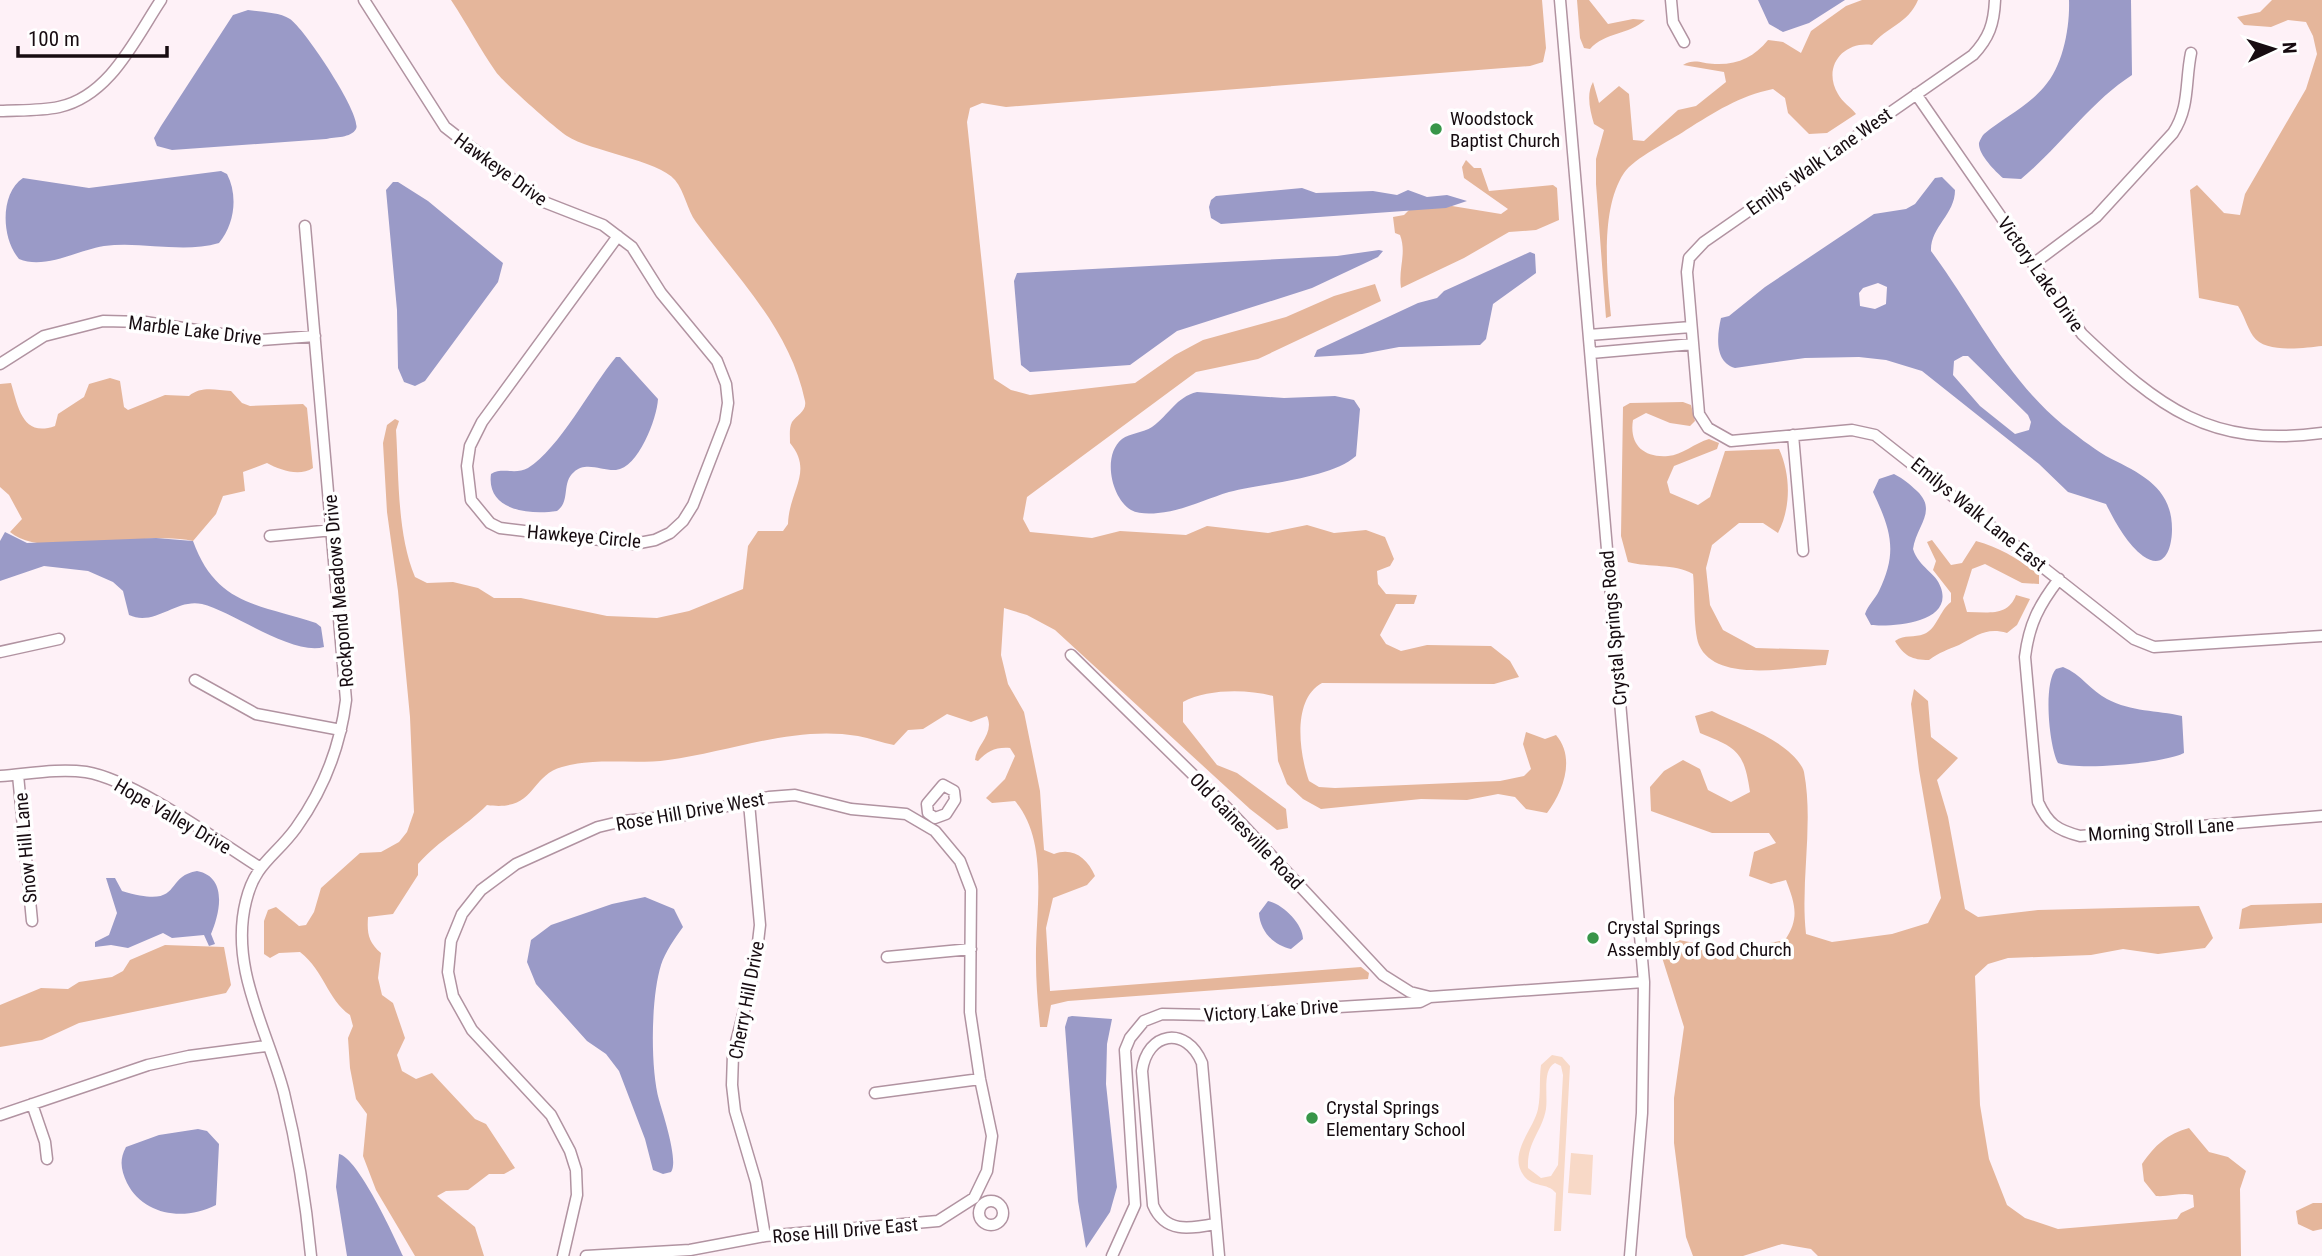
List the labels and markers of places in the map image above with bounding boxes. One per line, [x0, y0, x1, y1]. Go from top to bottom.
place label: Woodstock Baptist Church [1450, 107, 1560, 152]
marker: Woodstock Baptist Church [1428, 121, 1444, 137]
place label: Crystal Springs Assembly of God Church [1607, 916, 1792, 961]
marker: Crystal Springs Assembly of God Church [1585, 930, 1601, 946]
place label: Crystal Springs Elementary School [1326, 1096, 1465, 1141]
marker: Crystal Springs Elementary School [1304, 1110, 1320, 1126]

